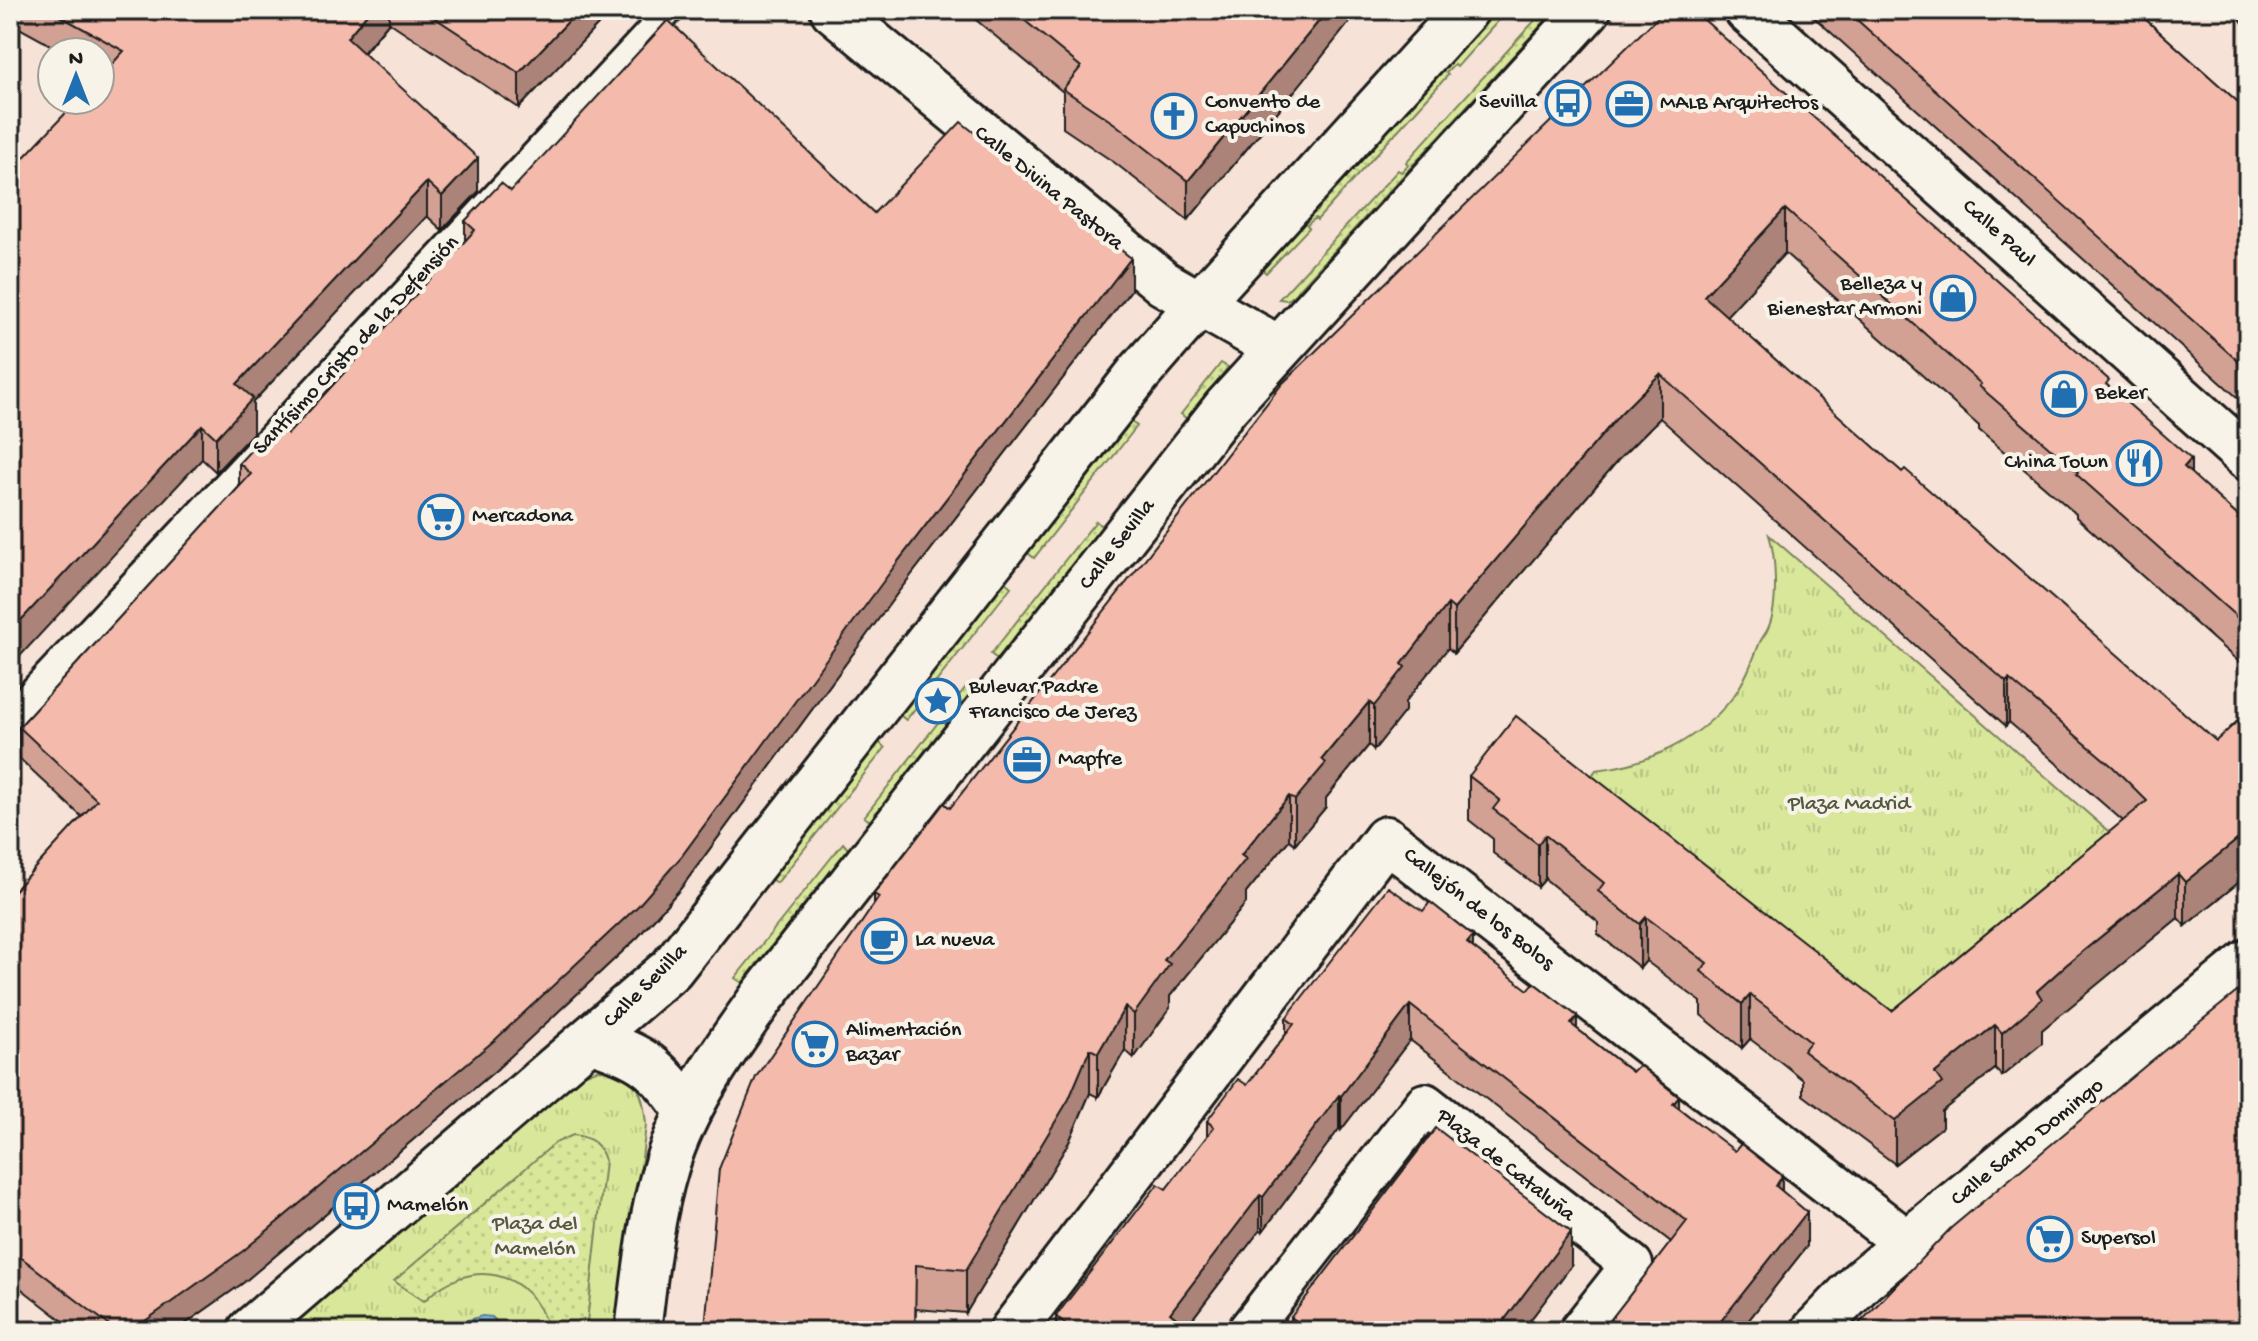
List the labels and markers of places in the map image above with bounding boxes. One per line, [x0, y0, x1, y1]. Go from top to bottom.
bus stop icon: Sevilla [1544, 79, 1592, 127]
office icon: MALB Arquitectos [1605, 80, 1653, 128]
place label: Convento de Capuchinos [1205, 90, 1321, 141]
place label: Sevilla [1479, 90, 1538, 116]
place label: MALB Arquitectos [1660, 91, 1819, 117]
church icon: Convento de Capuchinos [1150, 92, 1198, 140]
place label: Belleza y Bienestar Armoni [1767, 272, 1922, 323]
shop icon: Belleza y Bienestar Armoni [1929, 274, 1977, 322]
shop icon: Beker [2040, 370, 2088, 418]
place label: Beker [2094, 381, 2149, 407]
restaurant icon: China Town [2115, 439, 2163, 487]
place label: China Town [2004, 450, 2109, 476]
supermarket icon: Mercadona [417, 493, 465, 541]
place label: Mercadona [472, 504, 574, 530]
place label: Bulevar Padre Francisco de Jerez [968, 675, 1138, 726]
place icon: Bulevar Padre Francisco de Jerez [914, 677, 962, 725]
office icon: Mapfre [1003, 736, 1051, 784]
place label: Mapfre [1058, 747, 1123, 773]
cafe icon: La nueva [860, 917, 908, 965]
place label: La nueva [915, 928, 995, 954]
place label: Alimentación Bazar [845, 1018, 962, 1069]
supermarket icon: Alimentación Bazar [791, 1020, 839, 1068]
bus stop icon: Mamelón [332, 1182, 380, 1230]
place label: Mamelón [387, 1193, 469, 1219]
supermarket icon: Supersol [2026, 1215, 2074, 1263]
place label: Supersol [2081, 1226, 2156, 1252]

